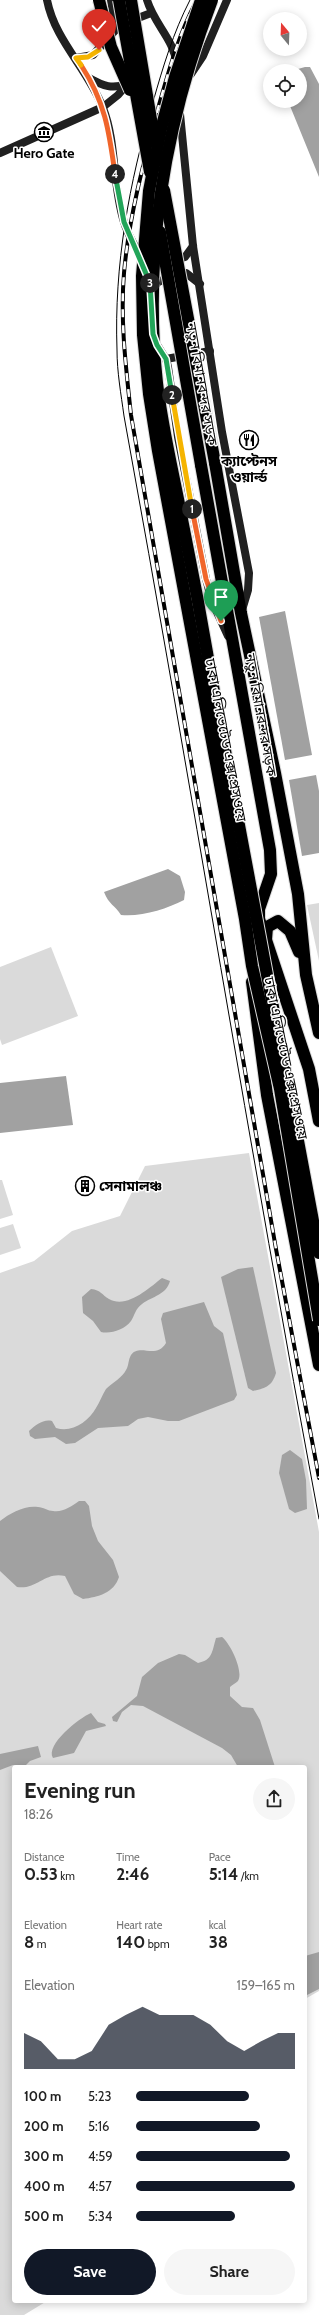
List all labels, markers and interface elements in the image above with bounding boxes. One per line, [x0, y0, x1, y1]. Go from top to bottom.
pin [82, 9, 116, 50]
north arrow [263, 12, 307, 56]
map controls [263, 12, 307, 108]
icon: check [88, 15, 110, 37]
button: locate [263, 64, 307, 108]
museum icon: Hero Gate [33, 121, 55, 143]
place label: Hero Gate [13, 144, 75, 162]
pin: 4 [105, 164, 125, 184]
text: 4 [112, 167, 118, 181]
pin: 3 [140, 273, 160, 293]
text: 3 [147, 276, 153, 290]
street label: নতুন বিমানবন্দর সড়ক [182, 320, 222, 448]
pin: 2 [162, 385, 182, 405]
text: 2 [169, 388, 175, 402]
restaurant icon: ক্যাপ্টেনস ওয়ার্ল্ড [238, 429, 260, 451]
place label: ক্যাপ্টেনস ওয়ার্ল্ড [220, 452, 278, 486]
pin: 1 [182, 499, 202, 519]
text: 1 [190, 502, 194, 516]
pin [204, 580, 238, 621]
icon: arrive [210, 586, 232, 608]
street label: নতুন বিমানবন্দর সড়ক [241, 651, 281, 779]
street label: ঢাকা এলিভেটেড এক্সপ্রেসওয়ে [201, 656, 251, 823]
street label: ঢাকা এলিভেটেড এক্সপ্রেসওয়ে [260, 974, 312, 1141]
building icon: সেনামালঞ্চ [74, 1175, 96, 1197]
place label: সেনামালঞ্চ [99, 1177, 162, 1195]
text: Evening run [24, 1777, 136, 1804]
button: share [253, 1778, 295, 1820]
text: 18:26 [24, 1806, 53, 1822]
text: Distance [24, 1850, 65, 1864]
text: Time [116, 1850, 140, 1864]
text: Pace [209, 1850, 231, 1864]
text: 0.53 [24, 1864, 58, 1884]
text: 2:46 [116, 1864, 149, 1884]
text: 5:14 [209, 1864, 238, 1884]
text: km [58, 1869, 75, 1883]
text: /km [238, 1869, 259, 1883]
text: Elevation [24, 1918, 67, 1932]
text: Heart rate [116, 1918, 162, 1932]
text: kcal [209, 1918, 226, 1932]
text: 8 [24, 1932, 34, 1952]
text: 140 [116, 1932, 145, 1952]
text: 38 [209, 1932, 228, 1952]
text: m [34, 1937, 46, 1951]
text: bpm [145, 1937, 170, 1951]
text: Elevation [24, 1977, 75, 1993]
text: 159–165 m [236, 1977, 295, 1993]
text: 100 m [24, 2088, 61, 2104]
text: 5:23 [88, 2088, 112, 2104]
text: 200 m [24, 2118, 63, 2134]
text: 5:16 [88, 2118, 109, 2134]
text: 300 m [24, 2148, 64, 2164]
text: 4:59 [88, 2148, 113, 2164]
text: 400 m [24, 2178, 65, 2194]
text: 4:57 [88, 2178, 112, 2194]
text: 500 m [24, 2208, 64, 2224]
text: 5:34 [88, 2208, 112, 2224]
button: Save [24, 2249, 156, 2295]
button: Share [164, 2249, 295, 2295]

